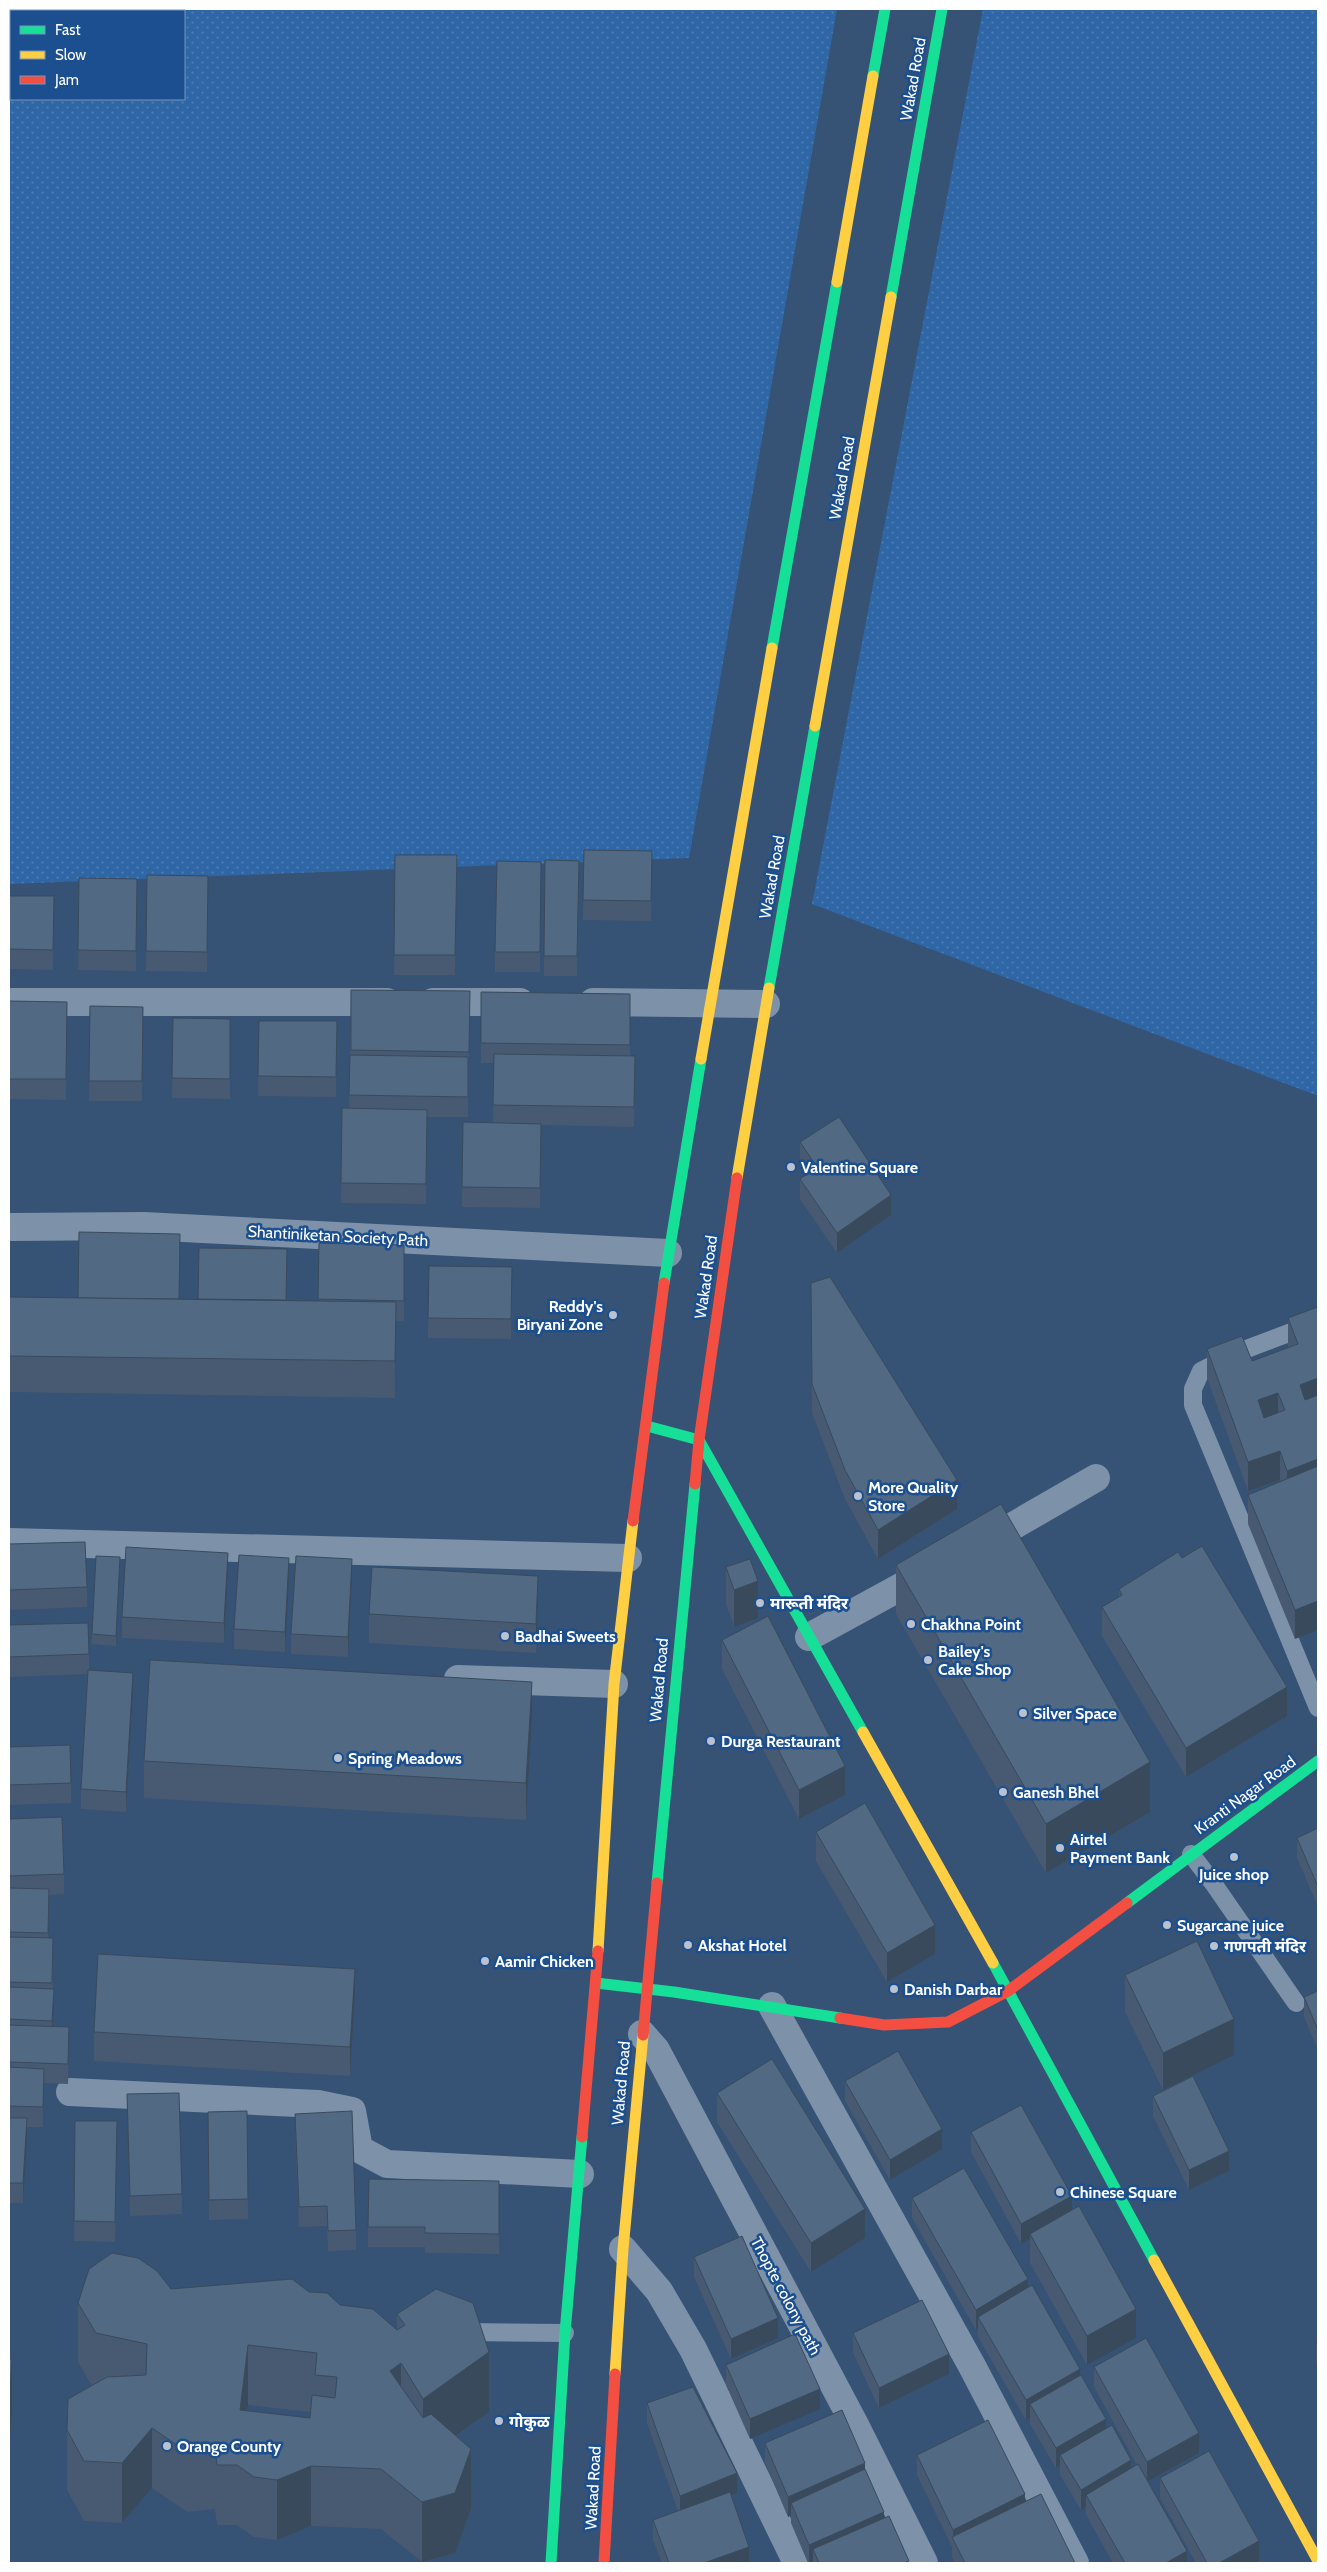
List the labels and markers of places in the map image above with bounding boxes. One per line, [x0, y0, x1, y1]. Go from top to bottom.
place label: Valentine Square [801, 1158, 918, 1177]
marker: Valentine Square [785, 1161, 797, 1173]
place label: Reddy's Biryani Zone [517, 1297, 603, 1334]
marker: Reddy's Biryani Zone [607, 1309, 619, 1321]
place label: More Quality Store [868, 1478, 959, 1515]
marker: More Quality Store [852, 1490, 864, 1502]
place label: मारूती मंदिर [770, 1594, 849, 1613]
marker: मारूती मंदिर [754, 1597, 766, 1609]
place label: Chakhna Point [921, 1615, 1022, 1634]
marker: Chakhna Point [905, 1618, 917, 1630]
place label: Badhai Sweets [515, 1627, 616, 1646]
marker: Badhai Sweets [499, 1630, 511, 1642]
place label: Bailey's Cake Shop [938, 1642, 1011, 1679]
marker: Bailey's Cake Shop [922, 1654, 934, 1666]
place label: Silver Space [1033, 1704, 1117, 1723]
marker: Silver Space [1017, 1707, 1029, 1719]
place label: Durga Restaurant [721, 1732, 841, 1751]
marker: Durga Restaurant [705, 1735, 717, 1747]
place label: Spring Meadows [348, 1749, 462, 1768]
marker: Spring Meadows [332, 1752, 344, 1764]
place label: Ganesh Bhel [1013, 1783, 1099, 1802]
marker: Ganesh Bhel [997, 1786, 1009, 1798]
place label: Airtel Payment Bank [1070, 1830, 1170, 1867]
marker: Airtel Payment Bank [1054, 1842, 1066, 1854]
marker: Juice shop [1228, 1851, 1240, 1863]
place label: Juice shop [1198, 1865, 1269, 1884]
place label: Sugarcane juice [1177, 1916, 1284, 1935]
marker: Sugarcane juice [1161, 1919, 1173, 1931]
place label: Akshat Hotel [698, 1936, 787, 1955]
place label: गणपती मंदिर [1224, 1937, 1307, 1956]
marker: Akshat Hotel [682, 1939, 694, 1951]
marker: गणपती मंदिर [1208, 1940, 1220, 1952]
place label: Aamir Chicken [495, 1952, 594, 1971]
marker: Aamir Chicken [479, 1955, 491, 1967]
place label: Danish Darbar [904, 1980, 1003, 1999]
marker: Danish Darbar [888, 1983, 900, 1995]
place label: Chinese Square [1070, 2183, 1177, 2202]
marker: Chinese Square [1054, 2186, 1066, 2198]
place label: गोकुळ [509, 2412, 551, 2432]
marker: गोकुळ [493, 2415, 505, 2427]
place label: Orange County [177, 2437, 282, 2456]
marker: Orange County [161, 2440, 173, 2452]

